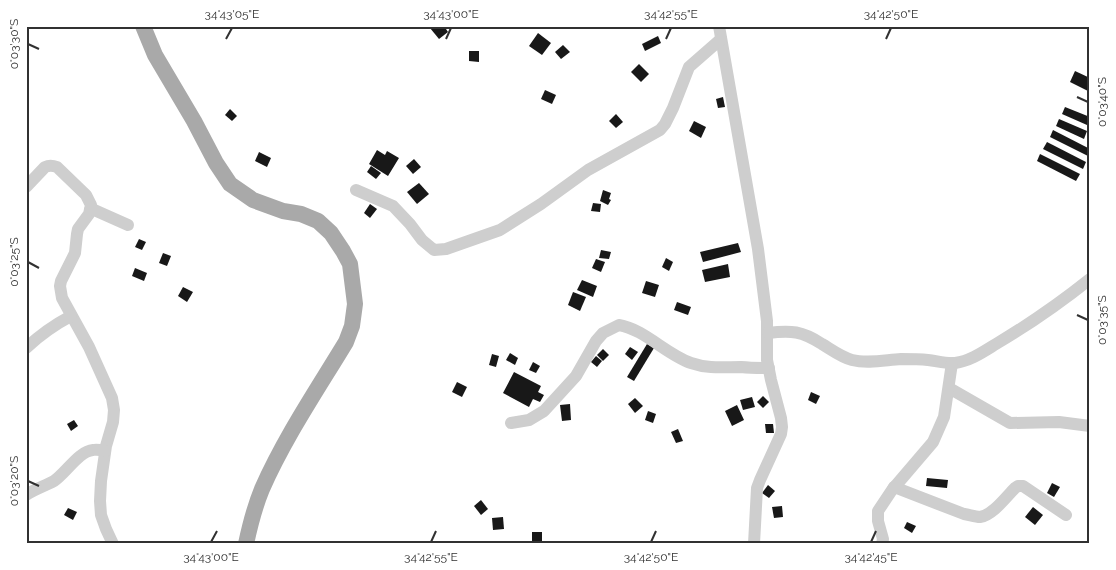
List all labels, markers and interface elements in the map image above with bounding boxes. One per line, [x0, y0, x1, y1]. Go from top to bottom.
text: 34°43'05"E [205, 7, 259, 21]
text: 34°43'00"E [423, 7, 479, 21]
text: 34°42'55"E [644, 7, 698, 21]
text: 34°42'50"E [864, 7, 918, 21]
text: 0°03'30"S [7, 19, 21, 69]
text: 0°03'40"S [1095, 77, 1109, 127]
text: 0°03'25"S [7, 237, 21, 287]
text: 0°03'35"S [1095, 295, 1109, 345]
text: 0°03'20"S [7, 456, 21, 506]
text: 34°43'00"E [183, 550, 239, 564]
text: 34°42'55"E [404, 550, 458, 564]
text: 34°42'50"E [624, 550, 678, 564]
text: 34°42'45"E [844, 550, 898, 564]

